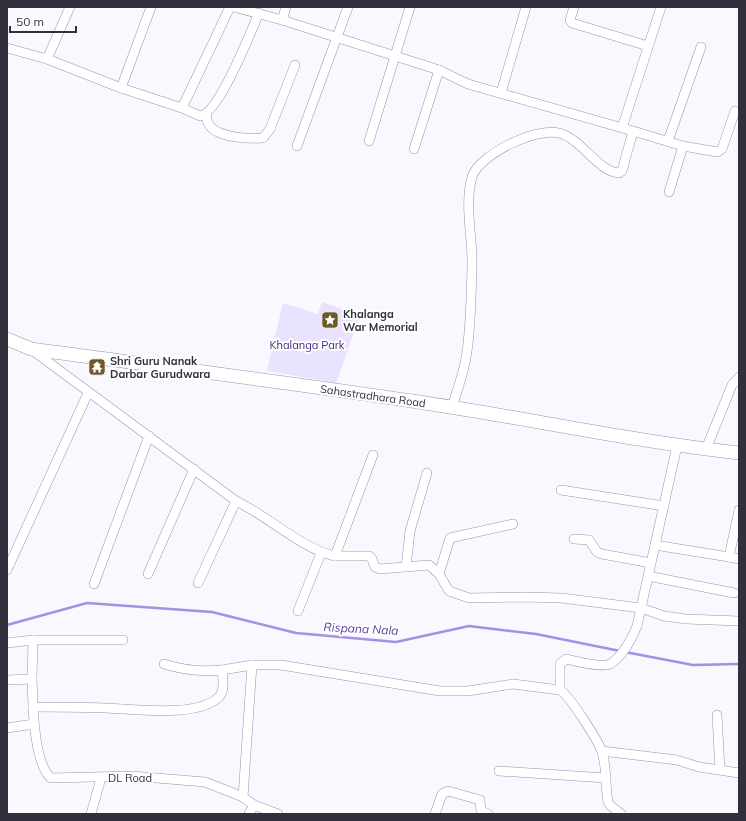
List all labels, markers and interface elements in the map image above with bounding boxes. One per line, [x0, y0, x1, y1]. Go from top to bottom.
scale bar [10, 8, 76, 34]
text: 50 m [16, 14, 44, 29]
place label: Khalanga War Memorial [343, 307, 418, 334]
place icon: Khalanga War Memorial [320, 310, 340, 330]
park label: Khalanga Park [270, 338, 345, 352]
place label: Shri Guru Nanak Darbar Gurudwara [110, 354, 211, 381]
temple icon: Shri Guru Nanak Darbar Gurudwara [87, 357, 107, 377]
street label: Sahastradhara Road [319, 382, 427, 410]
water label: Rispana Nala [323, 619, 399, 638]
street label: DL Road [108, 771, 152, 785]

